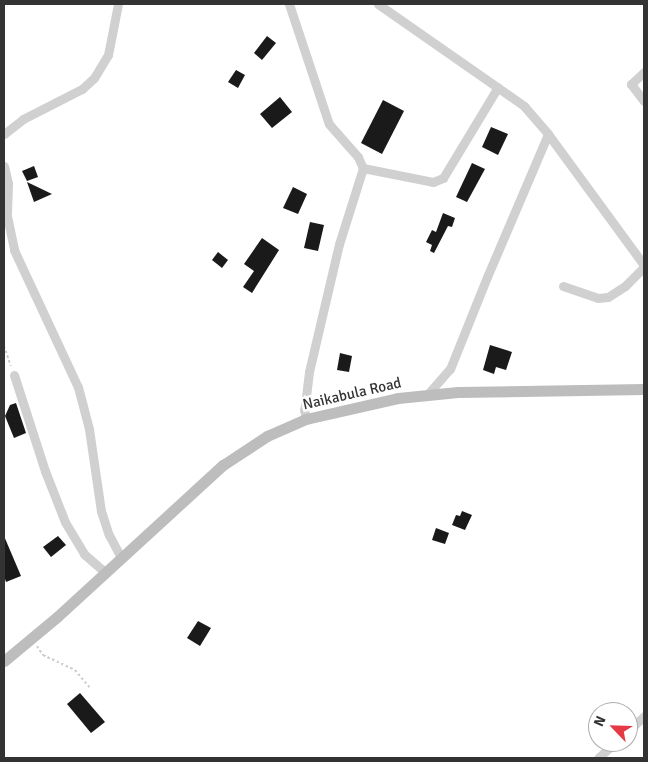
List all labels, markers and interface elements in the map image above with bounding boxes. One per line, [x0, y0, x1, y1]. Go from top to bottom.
street label: Naikabula Road [301, 374, 403, 414]
north arrow [588, 702, 638, 752]
text: N [590, 713, 610, 729]

